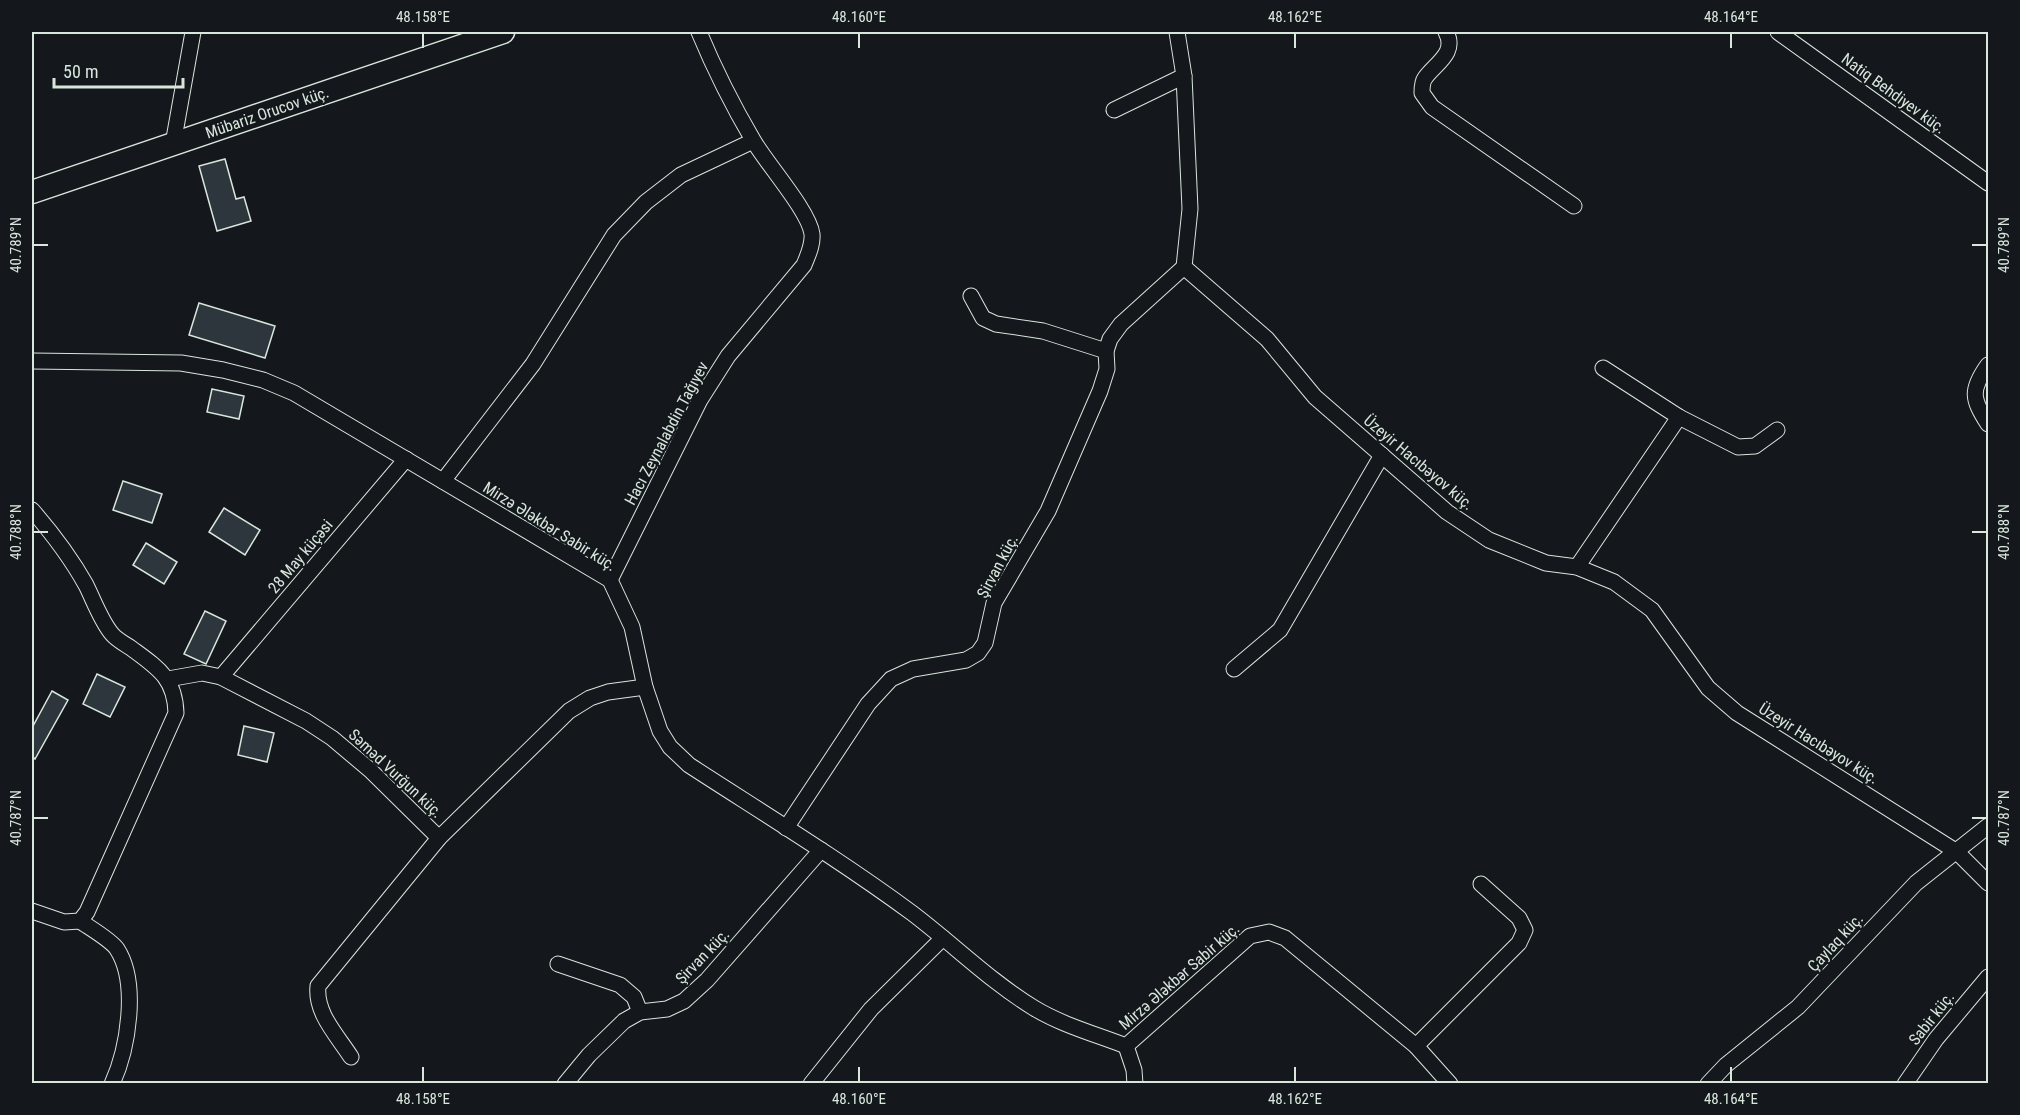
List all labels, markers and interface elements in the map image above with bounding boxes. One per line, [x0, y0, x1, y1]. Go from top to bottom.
text: 48.158°E [396, 8, 450, 26]
text: 48.160°E [832, 8, 886, 26]
text: 48.162°E [1268, 8, 1322, 26]
text: 48.164°E [1704, 8, 1758, 26]
street label: Natiq Behdiyev küç. [1838, 49, 1950, 138]
scale bar [54, 51, 183, 89]
text: 50 m [63, 61, 98, 82]
street label: Mübariz Orucov küç. [203, 82, 331, 142]
text: 40.789°N [7, 217, 25, 273]
text: 40.789°N [1995, 217, 2013, 273]
street label: Hacı Zeynalabdin Tağıyev [621, 358, 712, 508]
street label: Üzeyir Hacıbəyov küç. [1360, 411, 1478, 514]
street label: Mirzə Ələkbər Sabir küç. [480, 478, 620, 575]
text: 40.788°N [7, 504, 25, 560]
text: 40.788°N [1995, 504, 2013, 560]
street label: 28 May küçəsi [264, 516, 337, 597]
street label: Şirvan küç. [973, 531, 1022, 601]
street label: Üzeyir Hacıbəyov küç. [1755, 699, 1882, 788]
street label: Səməd Vurğun küç. [345, 725, 447, 822]
text: 40.787°N [7, 790, 25, 846]
text: 40.787°N [1995, 790, 2013, 846]
street label: Çaylaq küç. [1804, 909, 1867, 975]
street label: Mirzə Ələkbər Sabir küç. [1115, 919, 1243, 1034]
street label: Şirvan küç. [671, 925, 733, 988]
street label: Sabir küç. [1905, 988, 1958, 1049]
text: 48.158°E [396, 1090, 450, 1108]
text: 48.160°E [832, 1090, 886, 1108]
text: 48.162°E [1268, 1090, 1322, 1108]
text: 48.164°E [1704, 1090, 1758, 1108]

